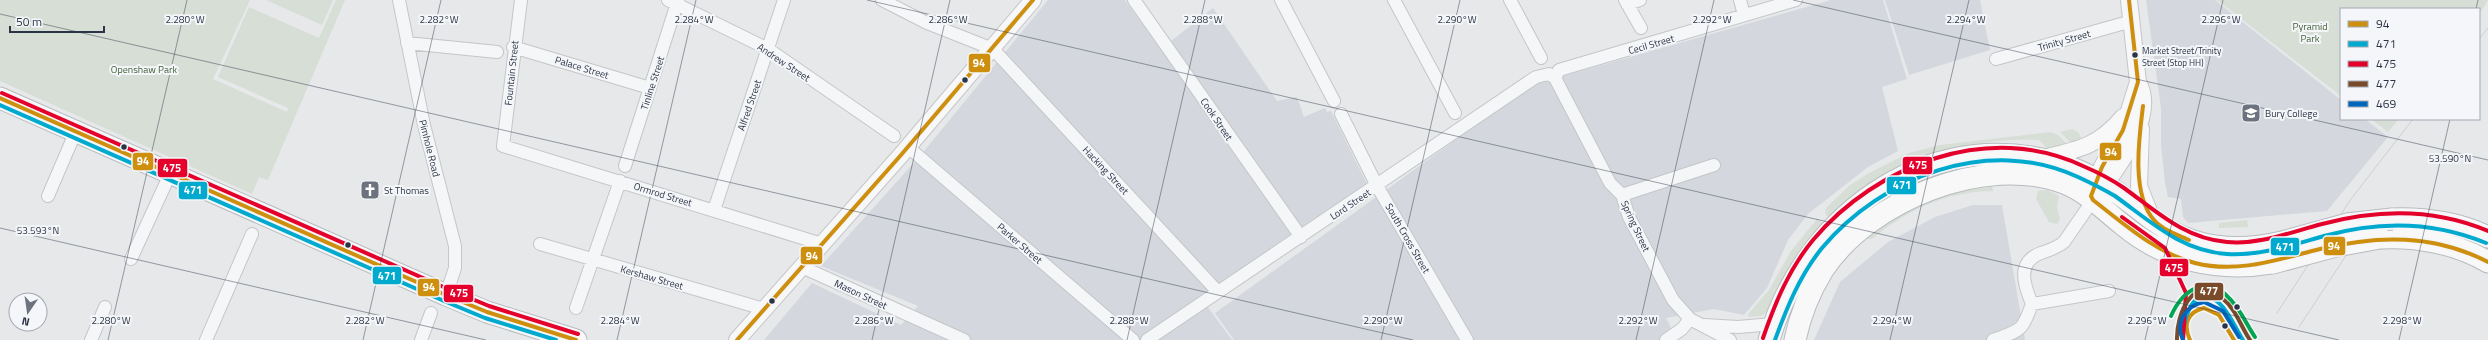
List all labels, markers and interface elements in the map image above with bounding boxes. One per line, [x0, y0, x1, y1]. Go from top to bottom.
scale bar [10, 8, 104, 34]
legend [2340, 8, 2480, 120]
text: 50 m [16, 12, 42, 31]
text: 2.280°W [165, 12, 205, 27]
text: 2.282°W [419, 12, 459, 27]
text: 2.284°W [674, 12, 714, 27]
text: 2.286°W [928, 12, 968, 27]
text: 2.288°W [1183, 12, 1223, 27]
text: 2.290°W [1437, 12, 1477, 27]
text: 2.292°W [1692, 12, 1732, 27]
text: 2.294°W [1946, 12, 1986, 27]
text: 2.296°W [2201, 12, 2241, 27]
text: 94 [2376, 14, 2390, 33]
park label: Pyramid Park [2292, 19, 2328, 46]
street label: Trinity Street [2036, 26, 2093, 55]
street label: Cecil Street [1626, 31, 1676, 58]
text: 471 [2376, 34, 2396, 53]
street label: Fountain Street [501, 39, 522, 106]
street label: Andrew Street [754, 40, 814, 85]
place label: Market Street/Trinity Street (Stop HH) [2142, 44, 2222, 69]
marker: Market Street/Trinity Street (Stop HH) [2130, 50, 2140, 60]
street label: Palace Street [553, 52, 611, 83]
line badge: 94 [968, 53, 991, 73]
street label: Tinline Street [637, 54, 668, 112]
text: 475 [2376, 54, 2396, 73]
text: 94 [973, 55, 985, 71]
park label: Openshaw Park [111, 62, 177, 77]
text: 477 [2376, 74, 2396, 93]
unlabelled marker [960, 75, 970, 85]
street label: Alfred Street [734, 77, 765, 133]
text: 469 [2376, 94, 2396, 113]
street label: Cook Street [1197, 95, 1237, 144]
school or university icon: Bury College [2240, 102, 2262, 124]
place label: Bury College [2265, 106, 2317, 121]
street label: Pimhole Road [415, 118, 444, 178]
unlabelled marker [119, 142, 129, 152]
line badge: 94 [2099, 142, 2122, 161]
street label: Hacking Street [1079, 143, 1132, 198]
text: 94 [2105, 144, 2117, 160]
text: 53.590°N [2429, 151, 2471, 166]
line badge: 94 [132, 152, 154, 171]
text: 94 [137, 153, 149, 169]
line badge: 475 [1902, 156, 1933, 175]
text: 475 [1909, 157, 1927, 173]
line badge: 475 [157, 158, 188, 178]
text: 475 [163, 160, 181, 176]
line badge: 471 [1886, 176, 1917, 195]
text: 471 [1893, 177, 1911, 193]
street label: Ormrod Street [632, 178, 694, 211]
church icon: St Thomas [359, 179, 381, 201]
line badge: 471 [178, 181, 208, 200]
text: 471 [184, 182, 202, 198]
place label: St Thomas [384, 183, 429, 198]
street label: Lord Street [1327, 185, 1374, 224]
street label: Spring Street [1617, 198, 1654, 255]
street label: South Cross Street [1381, 201, 1434, 276]
street label: Parker Street [994, 220, 1046, 268]
text: 53.593°N [17, 223, 59, 238]
line badge: 94 [2323, 236, 2346, 256]
line badge: 471 [2270, 237, 2300, 256]
text: 94 [2328, 238, 2340, 254]
text: 471 [2276, 239, 2294, 255]
unlabelled marker [343, 240, 353, 250]
line badge: 94 [800, 246, 823, 265]
text: 94 [806, 248, 818, 264]
line badge: 475 [2159, 258, 2189, 277]
text: 475 [2165, 260, 2183, 276]
street label: Kershaw Street [619, 261, 685, 294]
line badge: 471 [372, 266, 402, 285]
text: 471 [378, 268, 396, 284]
street label: Mason Street [832, 276, 890, 313]
line badge: 94 [417, 278, 440, 297]
text: 94 [423, 279, 435, 295]
line badge: 477 [2194, 282, 2224, 301]
text: 477 [2200, 283, 2218, 299]
line badge: 475 [443, 284, 474, 303]
text: 475 [450, 285, 468, 301]
north arrow [8, 292, 48, 332]
unlabelled marker [767, 296, 777, 306]
unlabelled marker [2232, 302, 2242, 312]
text: N [20, 313, 31, 330]
text: 2.280°W [91, 313, 131, 328]
text: 2.282°W [345, 313, 385, 328]
text: 2.284°W [600, 313, 640, 328]
text: 2.286°W [854, 313, 894, 328]
text: 2.288°W [1109, 313, 1149, 328]
text: 2.290°W [1363, 313, 1403, 328]
text: 2.292°W [1618, 313, 1658, 328]
text: 2.294°W [1872, 313, 1912, 328]
text: 2.296°W [2127, 313, 2167, 328]
text: 2.298°W [2382, 313, 2422, 328]
unlabelled marker [2220, 321, 2230, 331]

